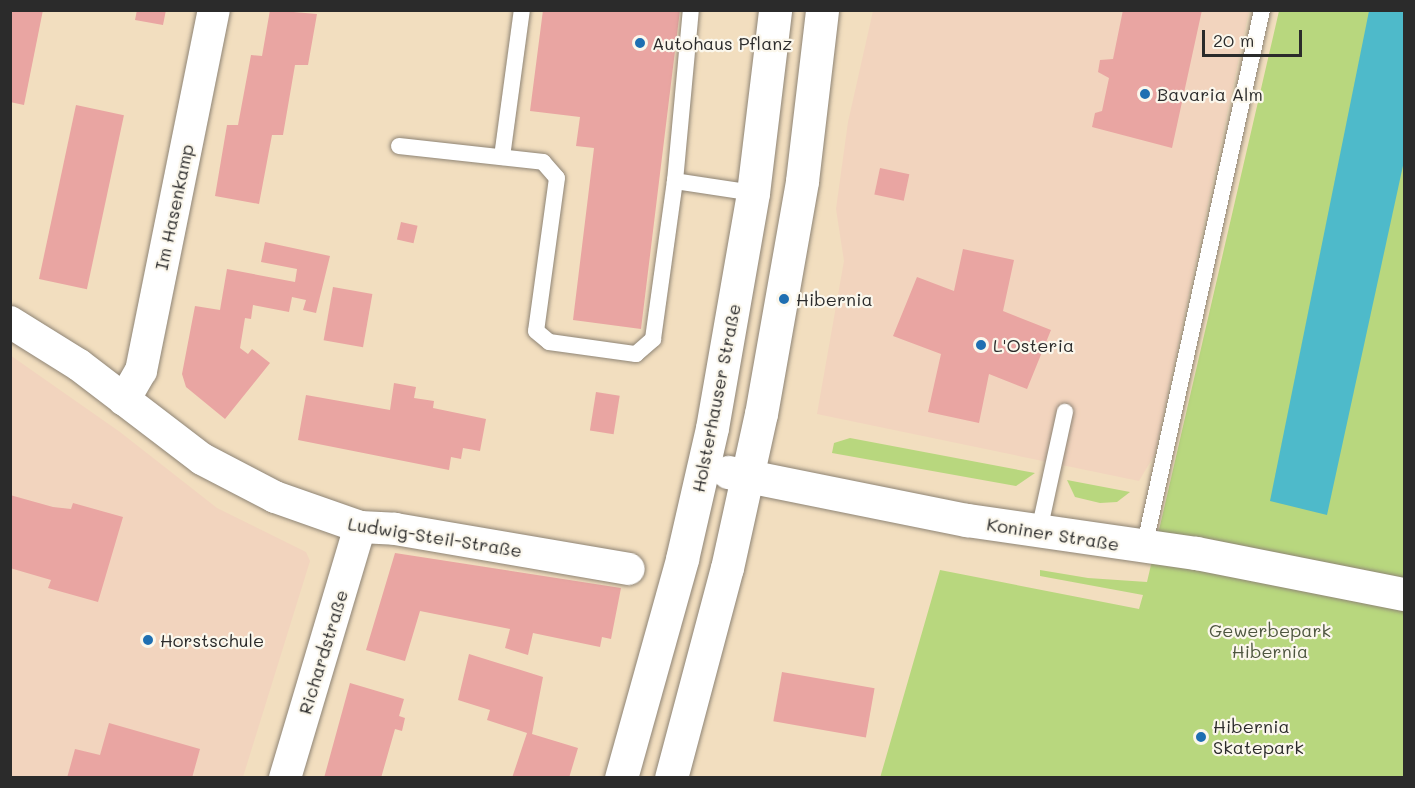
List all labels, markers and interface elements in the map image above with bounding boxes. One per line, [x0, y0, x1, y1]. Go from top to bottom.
scale bar [1205, 18, 1306, 56]
text: 20 m [1213, 28, 1254, 52]
place label: Autohaus Pflanz [652, 32, 792, 54]
marker: Autohaus Pflanz [633, 36, 647, 50]
place label: Bavaria Alm [1157, 83, 1263, 105]
marker: Bavaria Alm [1138, 87, 1152, 101]
street label: Im Hasenkamp [150, 142, 198, 272]
place label: Hibernia [796, 288, 873, 310]
marker: Hibernia [777, 292, 791, 306]
street label: Holsterhauser Straße [687, 302, 745, 494]
place label: L'Osteria [993, 334, 1074, 356]
marker: L'Osteria [974, 338, 988, 352]
street label: Ludwig-Steil-Straße [346, 513, 524, 561]
street label: Koniner Straße [985, 513, 1121, 555]
street label: Richardstraße [294, 587, 352, 717]
park label: Gewerbepark Hibernia [1209, 620, 1331, 662]
place label: Horstschule [160, 629, 264, 651]
marker: Horstschule [141, 633, 155, 647]
place label: Hibernia Skatepark [1213, 716, 1304, 758]
marker: Hibernia Skatepark [1194, 730, 1208, 744]

